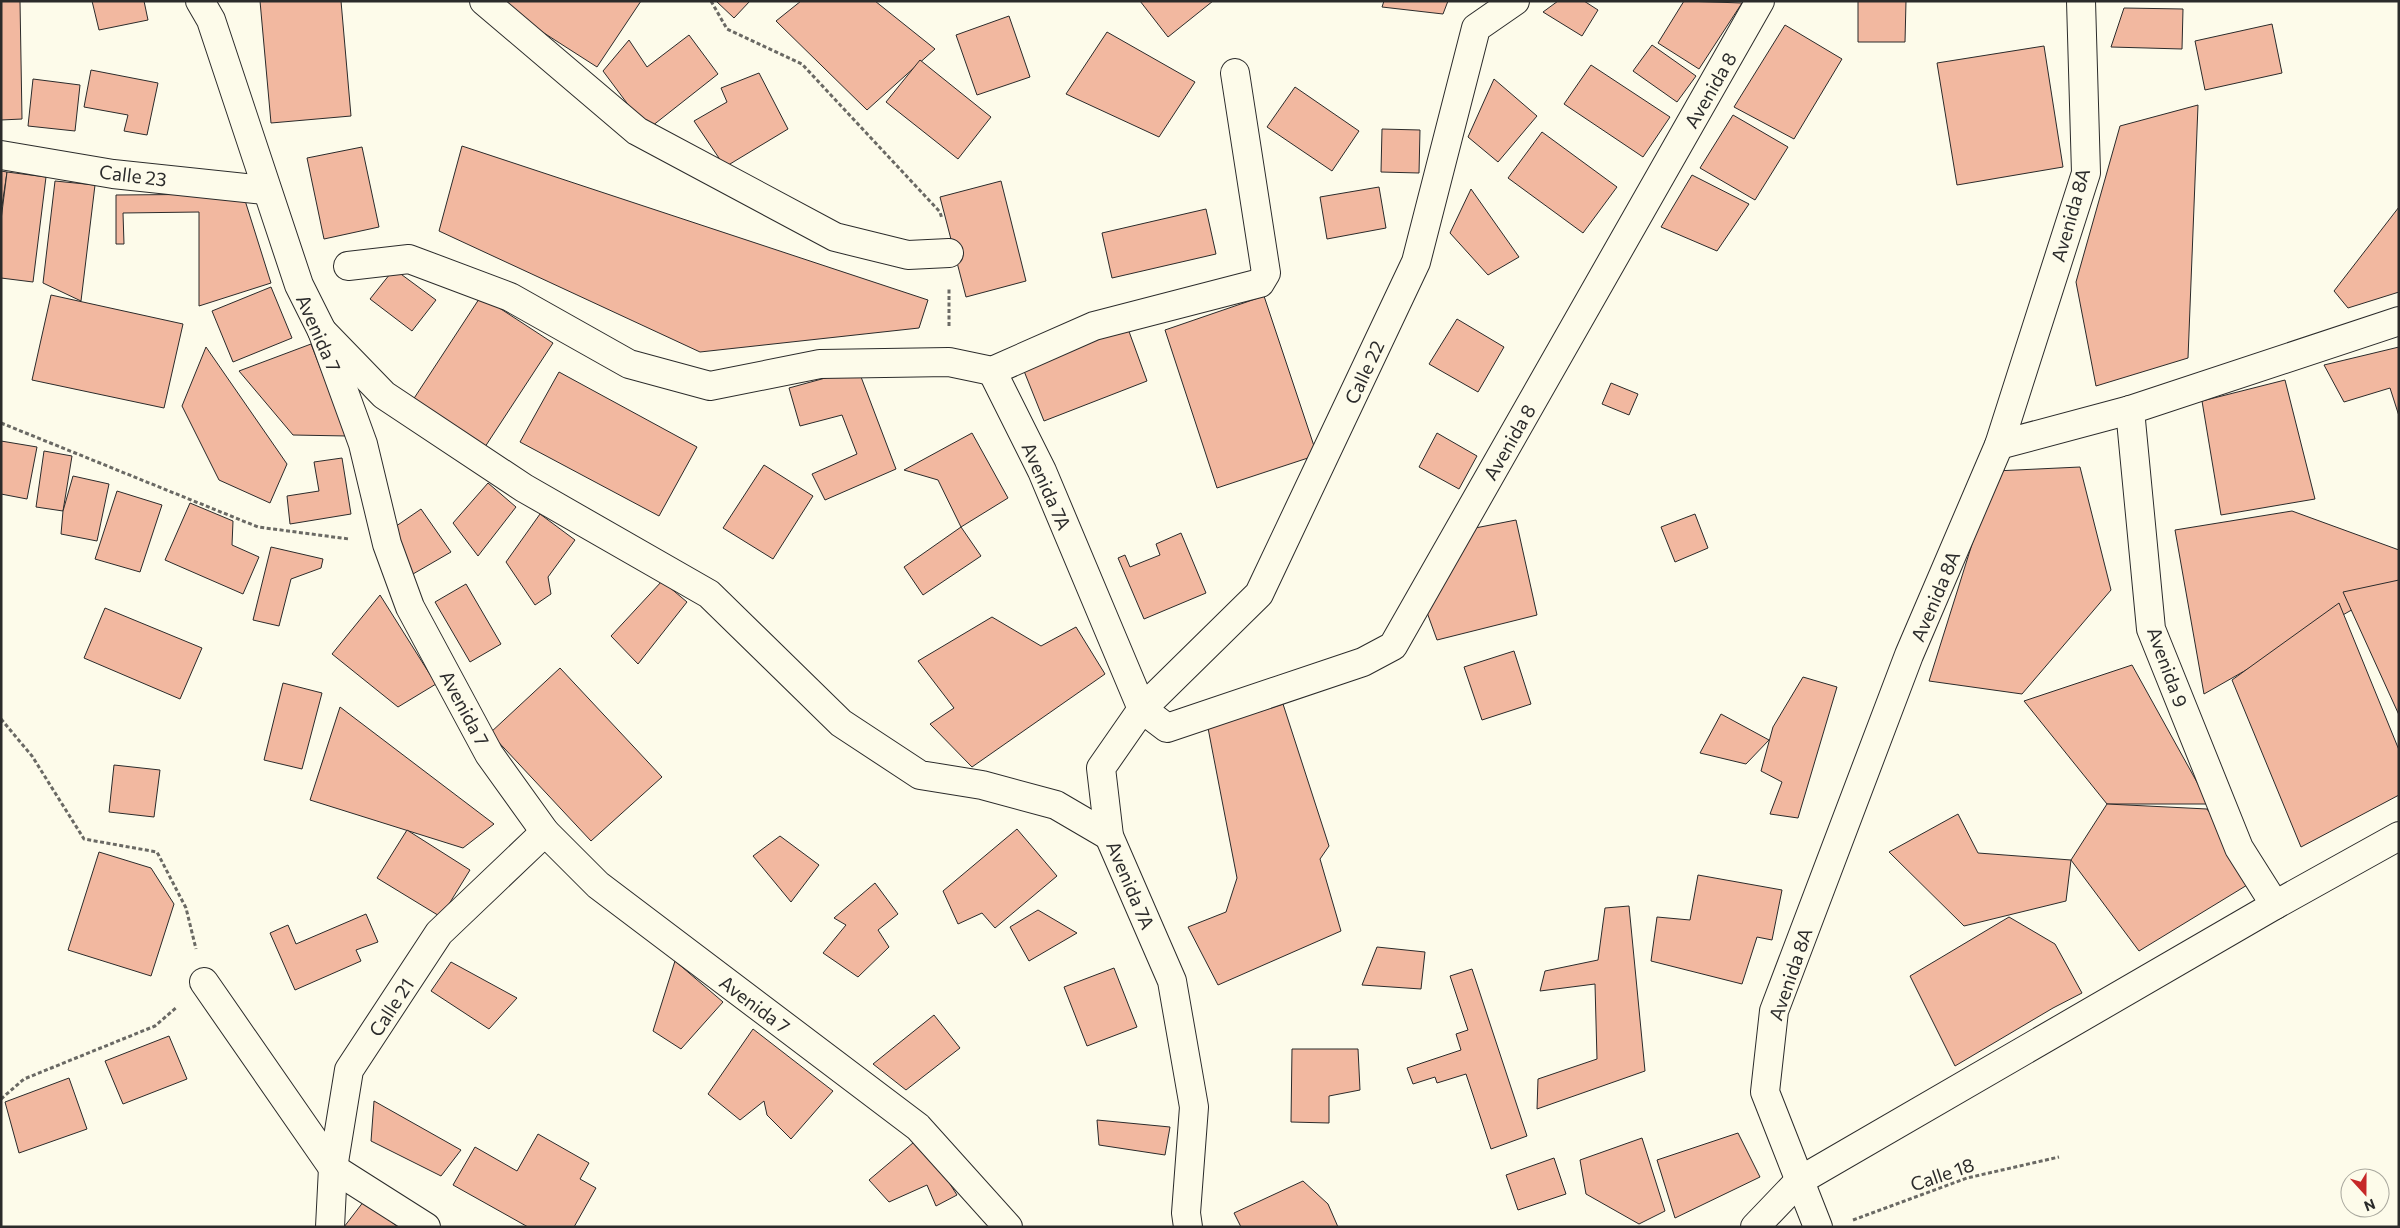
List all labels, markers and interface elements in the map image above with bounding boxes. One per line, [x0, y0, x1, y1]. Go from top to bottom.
street label: Avenida 8 [1679, 48, 1741, 132]
street label: Calle 23 [98, 159, 168, 191]
street label: Avenida 8A [2046, 166, 2094, 264]
street label: Avenida 7 [292, 291, 346, 375]
street label: Calle 22 [1339, 337, 1389, 407]
street label: Avenida 8 [1478, 400, 1540, 484]
street label: Avenida 7A [1017, 439, 1077, 533]
street label: Avenida 8A [1906, 547, 1964, 645]
street label: Avenida 9 [2143, 624, 2193, 710]
street label: Avenida 7 [436, 666, 494, 750]
street label: Avenida 7A [1102, 837, 1160, 933]
street label: Avenida 8A [1763, 925, 1817, 1023]
street label: Avenida 7 [715, 970, 795, 1038]
street label: Calle 21 [364, 974, 418, 1040]
street label: Calle 18 [1907, 1152, 1977, 1196]
north arrow [2340, 1168, 2390, 1218]
text: N [2362, 1196, 2378, 1215]

